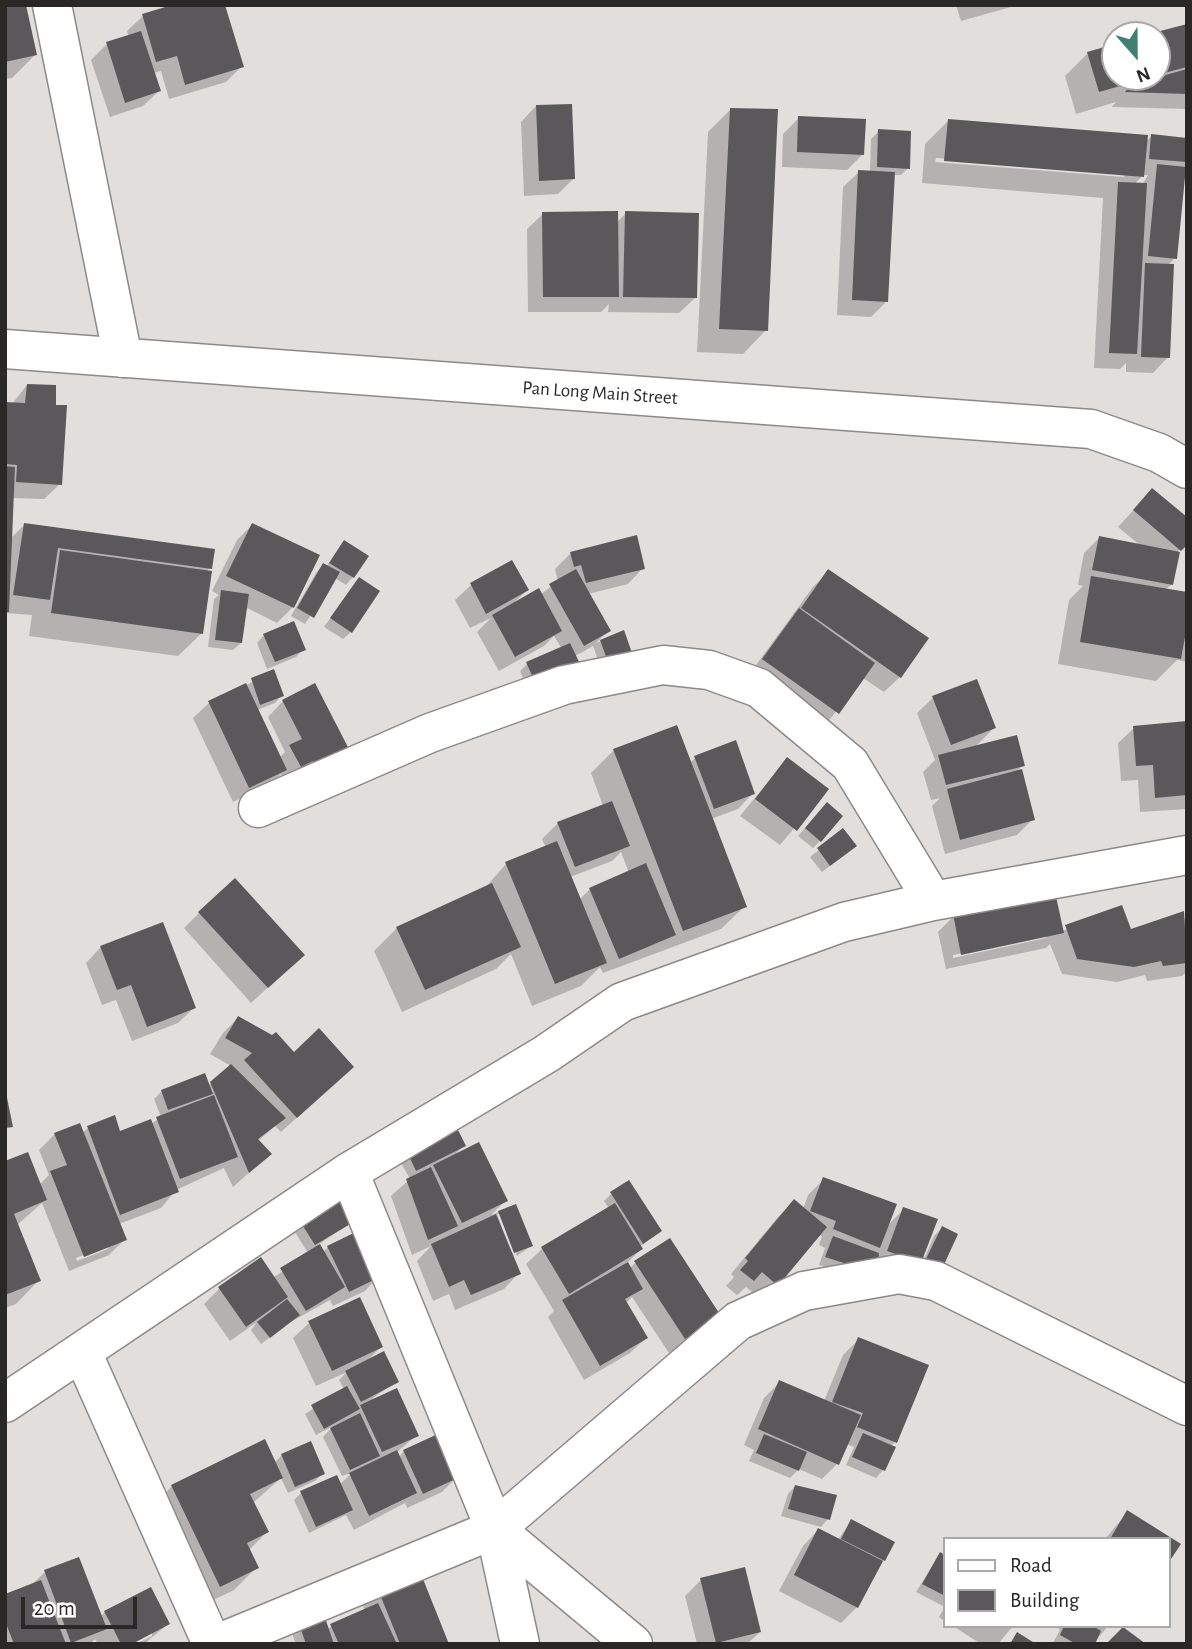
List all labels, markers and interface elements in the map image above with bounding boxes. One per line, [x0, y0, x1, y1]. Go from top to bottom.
north arrow [1101, 21, 1171, 91]
text: N [1133, 63, 1153, 85]
street label: Pan Long Main Street [522, 376, 678, 410]
legend [944, 1537, 1171, 1628]
text: Road [1010, 1555, 1052, 1576]
scale bar [24, 1582, 140, 1626]
text: Building [1010, 1590, 1079, 1611]
text: 20 m [34, 1598, 75, 1619]

